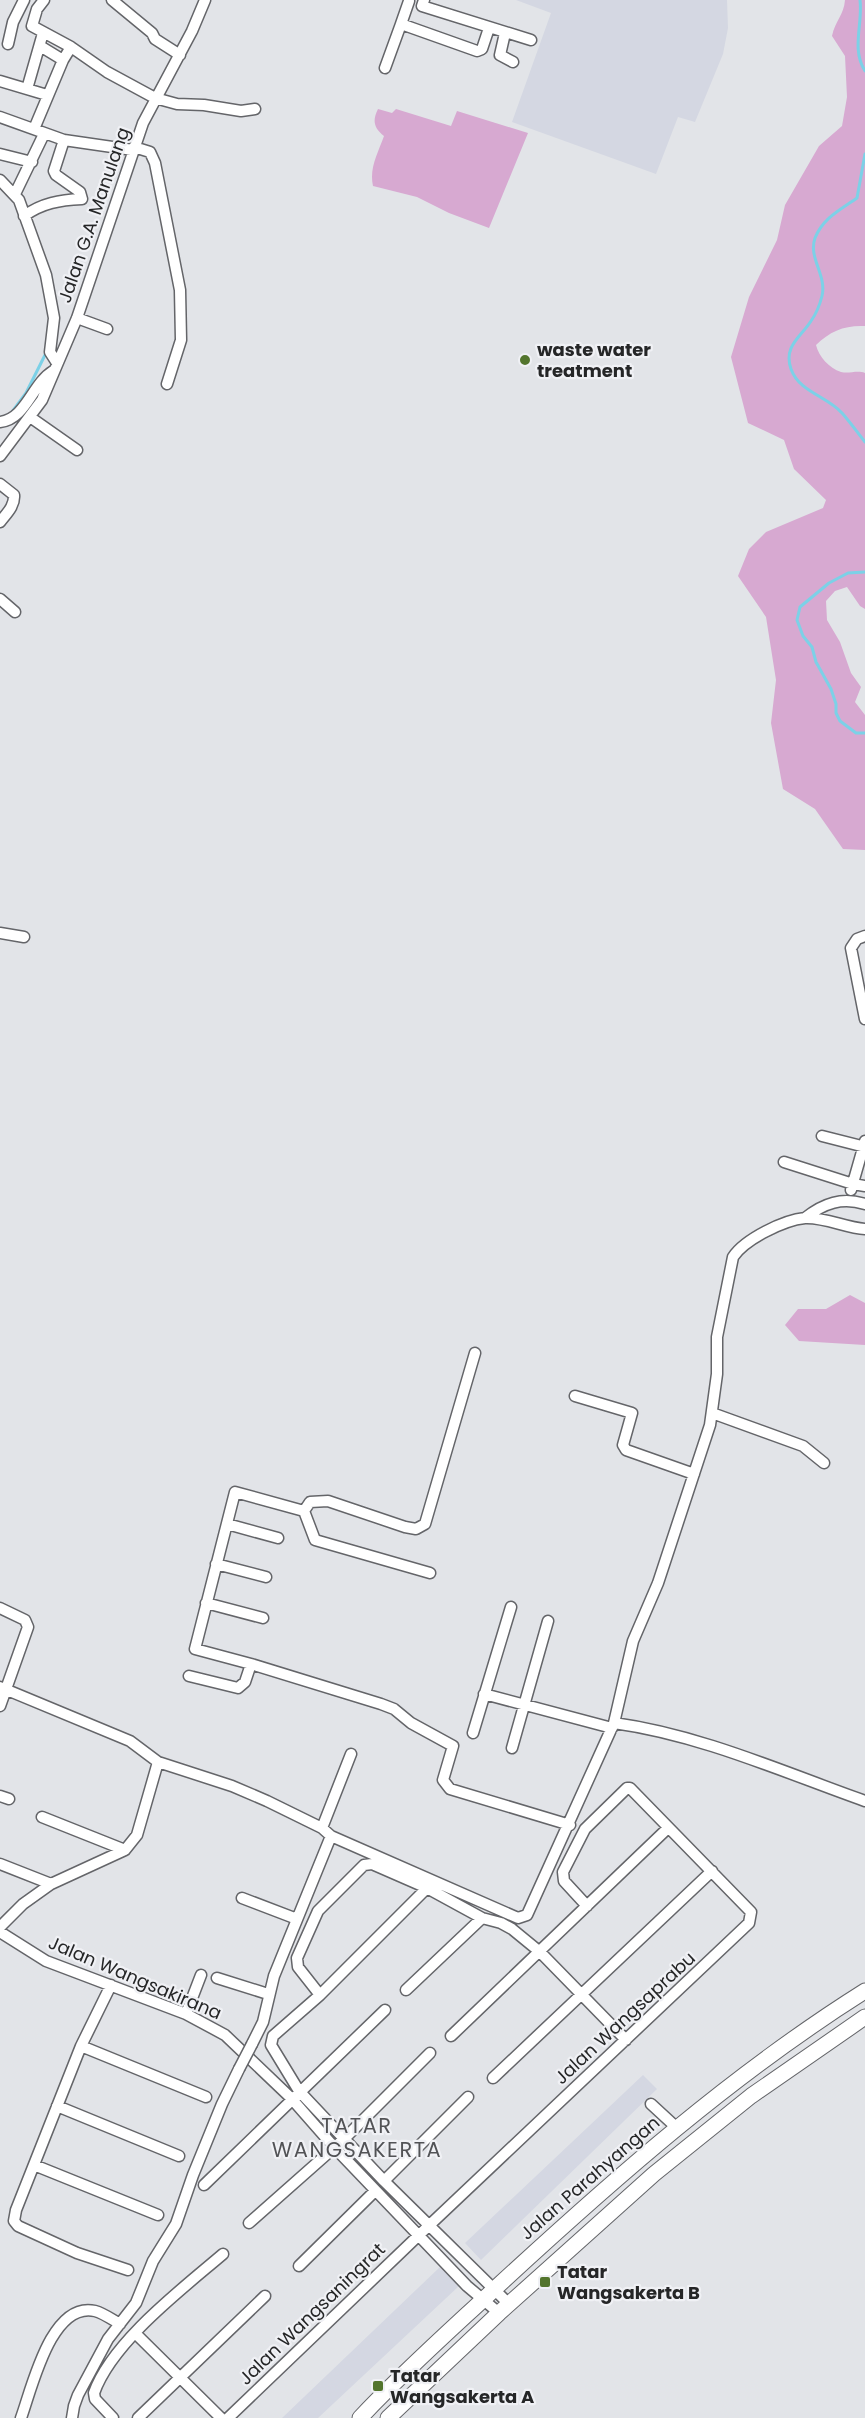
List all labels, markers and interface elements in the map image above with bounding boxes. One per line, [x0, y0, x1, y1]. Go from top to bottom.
street label: Jalan G.A. Manulang [52, 124, 135, 306]
place label: waste water treatment [537, 337, 651, 383]
marker: waste water treatment [518, 353, 532, 367]
street label: Jalan Wangsakirana [45, 1930, 226, 2025]
street label: Jalan Wangsaprabu [549, 1946, 701, 2090]
street label: Jalan Parahyangan [515, 2110, 665, 2245]
district label: TATAR WANGSAKERTA [272, 2111, 442, 2164]
street label: Jalan Wangsaningrat [233, 2237, 390, 2390]
place label: Tatar Wangsakerta B [557, 2259, 700, 2305]
marker: Tatar Wangsakerta B [538, 2275, 552, 2289]
place label: Tatar Wangsakerta A [390, 2363, 534, 2409]
marker: Tatar Wangsakerta A [371, 2379, 385, 2393]

